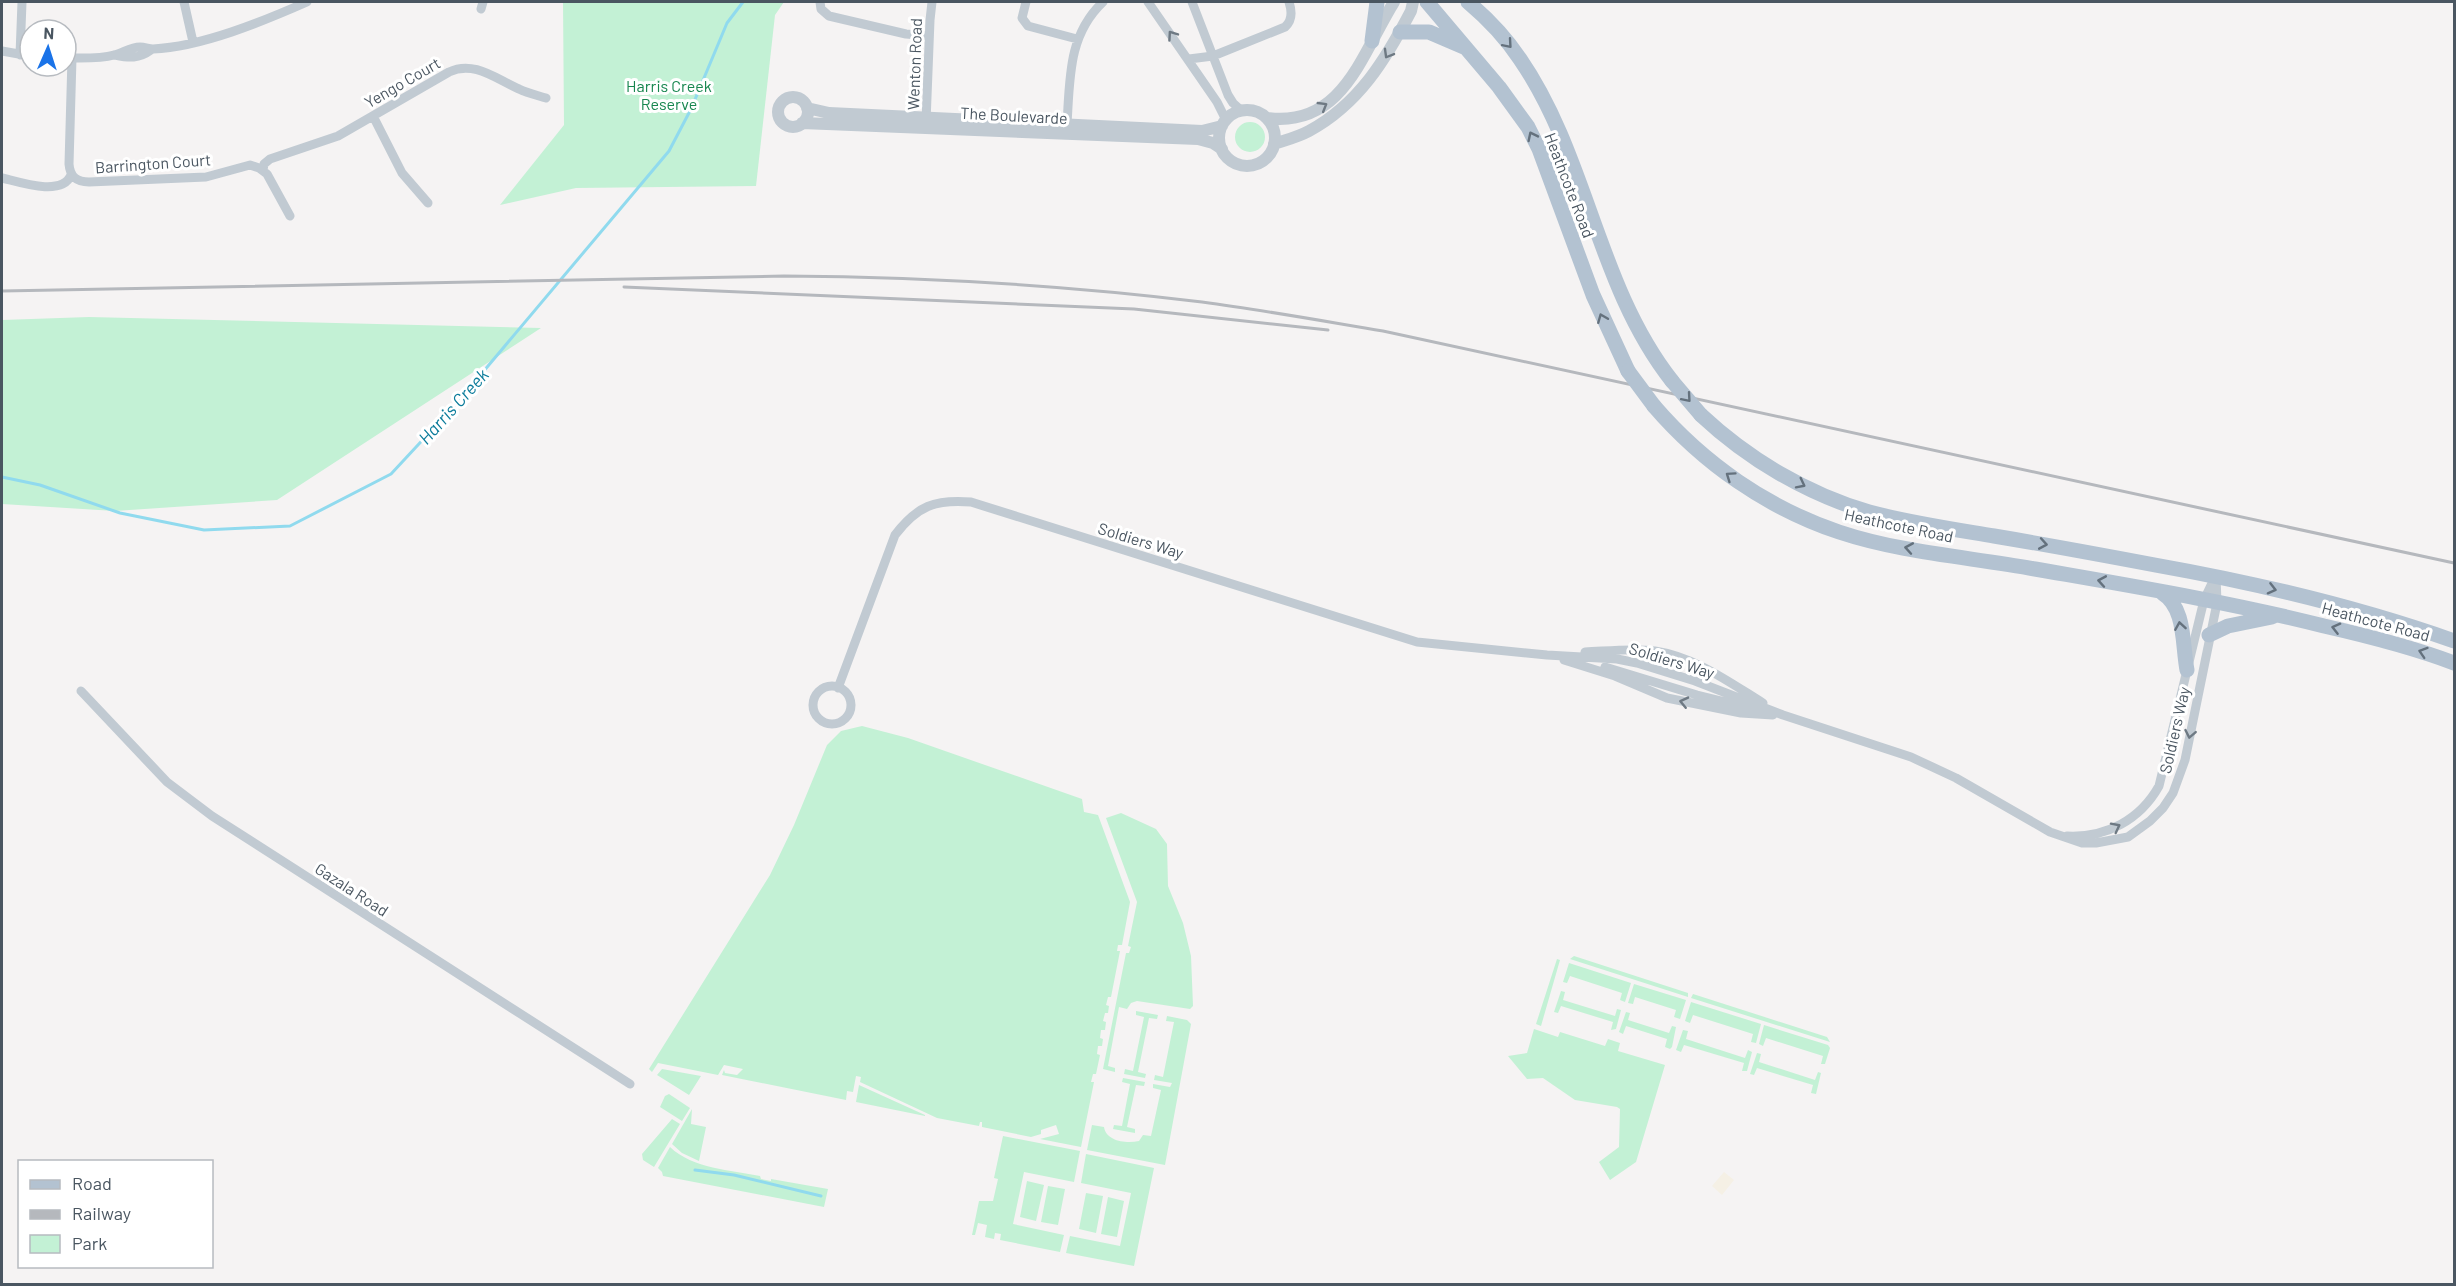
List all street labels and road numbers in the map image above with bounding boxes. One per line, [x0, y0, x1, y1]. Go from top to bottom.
street label: Wenton Road [903, 18, 925, 110]
street label: Yengo Court [361, 53, 443, 111]
street label: The Boulevarde [960, 103, 1068, 127]
street label: Heathcote Road [1541, 130, 1599, 240]
street label: Barrington Court [94, 149, 212, 177]
street label: Heathcote Road [1843, 504, 1955, 546]
street label: Soldiers Way [1096, 518, 1187, 562]
street label: Heathcote Road [2320, 597, 2432, 645]
street label: Soldiers Way [1627, 638, 1718, 682]
street label: Soldiers Way [2155, 684, 2193, 775]
street label: Gazala Road [312, 858, 392, 920]

